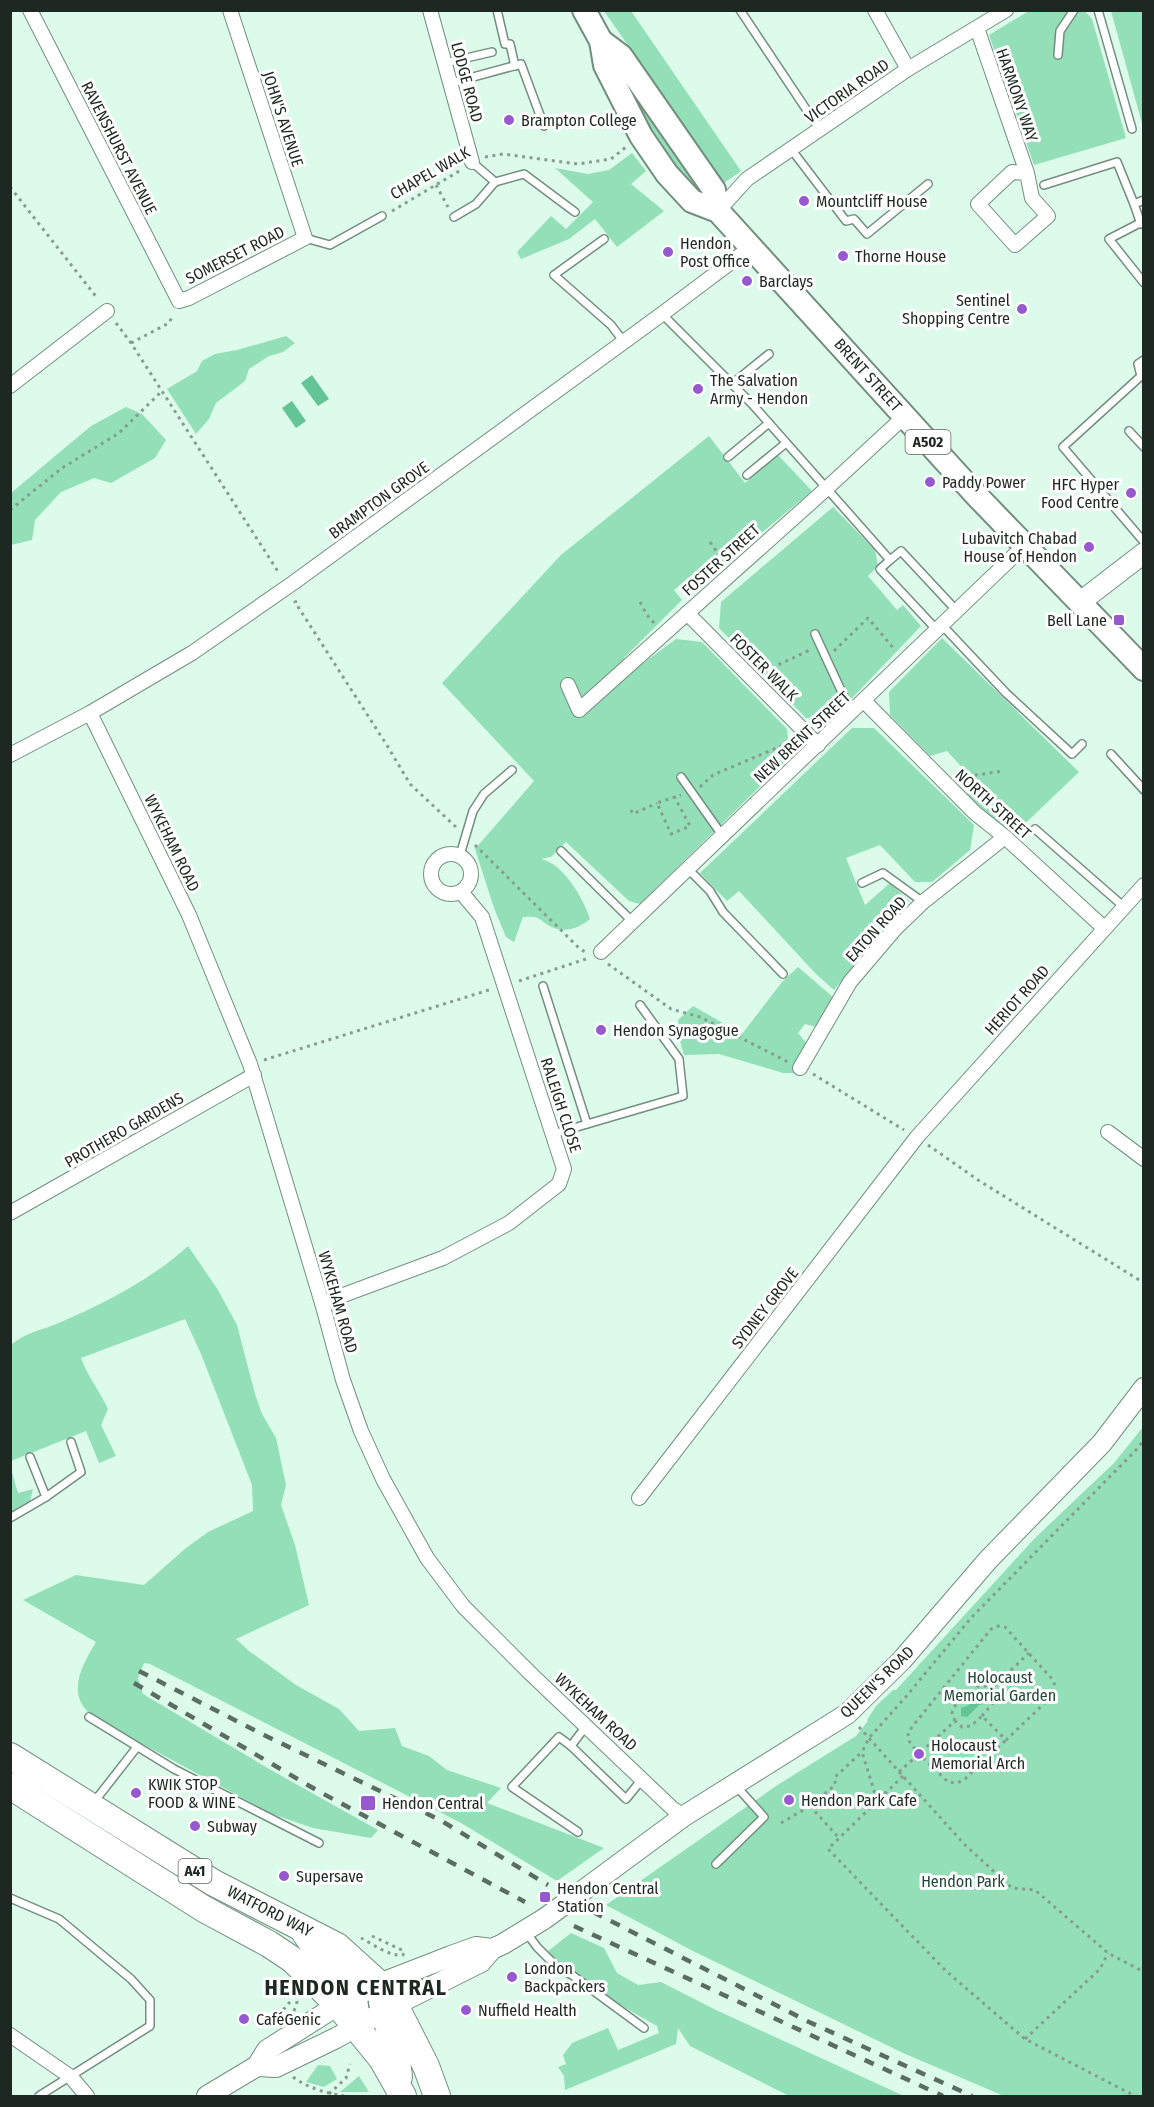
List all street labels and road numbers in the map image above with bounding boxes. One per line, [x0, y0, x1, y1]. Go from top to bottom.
street label: LODGE ROAD [447, 40, 487, 124]
street label: HARMONY WAY [992, 46, 1042, 144]
street label: VICTORIA ROAD [801, 55, 893, 127]
street label: JOHN'S AVENUE [259, 69, 307, 169]
street label: RAVENSHURST AVENUE [77, 78, 161, 218]
street label: CHAPEL WALK [387, 142, 474, 203]
street label: SOMERSET ROAD [183, 222, 287, 288]
street label: BRENT STREET [830, 334, 906, 416]
road number: A502 [906, 430, 950, 454]
street label: BRAMPTON GROVE [325, 457, 433, 543]
street label: FOSTER STREET [678, 520, 764, 600]
street label: FOSTER WALK [726, 629, 802, 705]
street label: NEW BRENT STREET [750, 687, 855, 787]
street label: NORTH STREET [951, 765, 1035, 843]
street label: WYKEHAM ROAD [140, 791, 204, 895]
street label: EATON ROAD [842, 892, 910, 966]
street label: HERIOT ROAD [981, 961, 1053, 1039]
street label: RALEIGH CLOSE [537, 1055, 585, 1155]
street label: PROTHERO GARDENS [61, 1088, 187, 1172]
street label: WYKEHAM ROAD [314, 1249, 362, 1355]
street label: SYDNEY GROVE [728, 1264, 802, 1352]
street label: QUEEN'S ROAD [836, 1642, 918, 1722]
street label: WYKEHAM ROAD [551, 1669, 641, 1755]
road number: A41 [178, 1859, 212, 1883]
street label: WATFORD WAY [224, 1881, 316, 1941]

